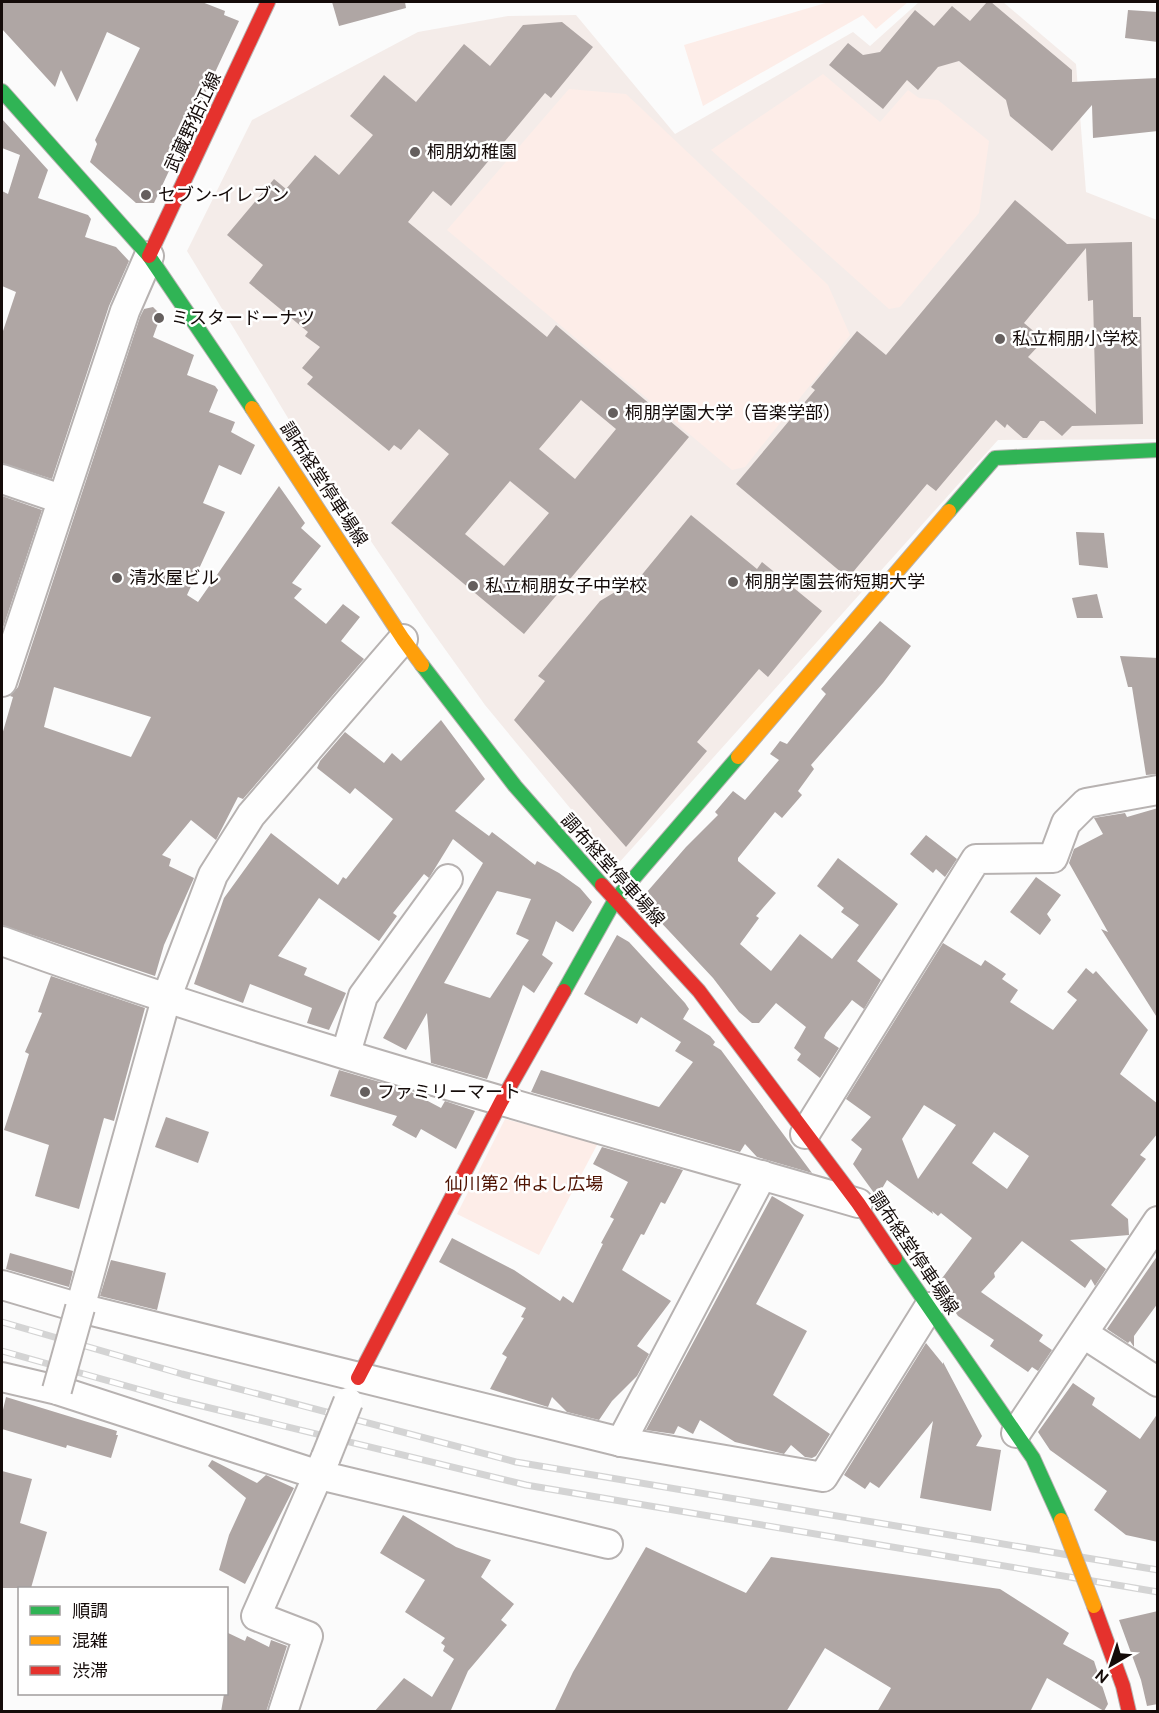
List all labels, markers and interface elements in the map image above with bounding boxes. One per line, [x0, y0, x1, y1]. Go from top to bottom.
street label: 武蔵野狛江線 [160, 68, 224, 175]
place label: 桐朋幼稚園 [427, 141, 517, 161]
marker: 桐朋幼稚園 [408, 145, 422, 159]
place label: セブン-イレブン [158, 184, 289, 204]
marker: セブン-イレブン [139, 188, 153, 202]
place label: ミスタードーナツ [171, 307, 315, 327]
marker: ミスタードーナツ [152, 311, 166, 325]
place label: 私立桐朋小学校 [1012, 328, 1138, 348]
marker: 私立桐朋小学校 [993, 332, 1007, 346]
place label: 桐朋学園大学（音楽学部） [625, 402, 841, 422]
marker: 桐朋学園大学（音楽学部） [606, 406, 620, 420]
street label: 調布経堂停車場線 [277, 418, 372, 549]
place label: 清水屋ビル [129, 567, 219, 587]
marker: 清水屋ビル [110, 571, 124, 585]
place label: 桐朋学園芸術短期大学 [745, 571, 925, 591]
place label: 私立桐朋女子中学校 [485, 575, 647, 595]
marker: 桐朋学園芸術短期大学 [726, 575, 740, 589]
marker: 私立桐朋女子中学校 [466, 579, 480, 593]
street label: 調布経堂停車場線 [558, 809, 669, 930]
place label: ファミリーマート [377, 1081, 521, 1101]
marker: ファミリーマート [358, 1085, 372, 1099]
park label: 仙川第2 仲よし広場 [445, 1173, 603, 1193]
street label: 調布経堂停車場線 [866, 1187, 963, 1318]
legend [18, 1587, 228, 1695]
text: 順調 [72, 1600, 108, 1620]
text: 混雑 [72, 1630, 108, 1650]
north arrow [1081, 1635, 1141, 1695]
text: 渋滞 [72, 1660, 108, 1680]
text: N [1091, 1666, 1112, 1687]

